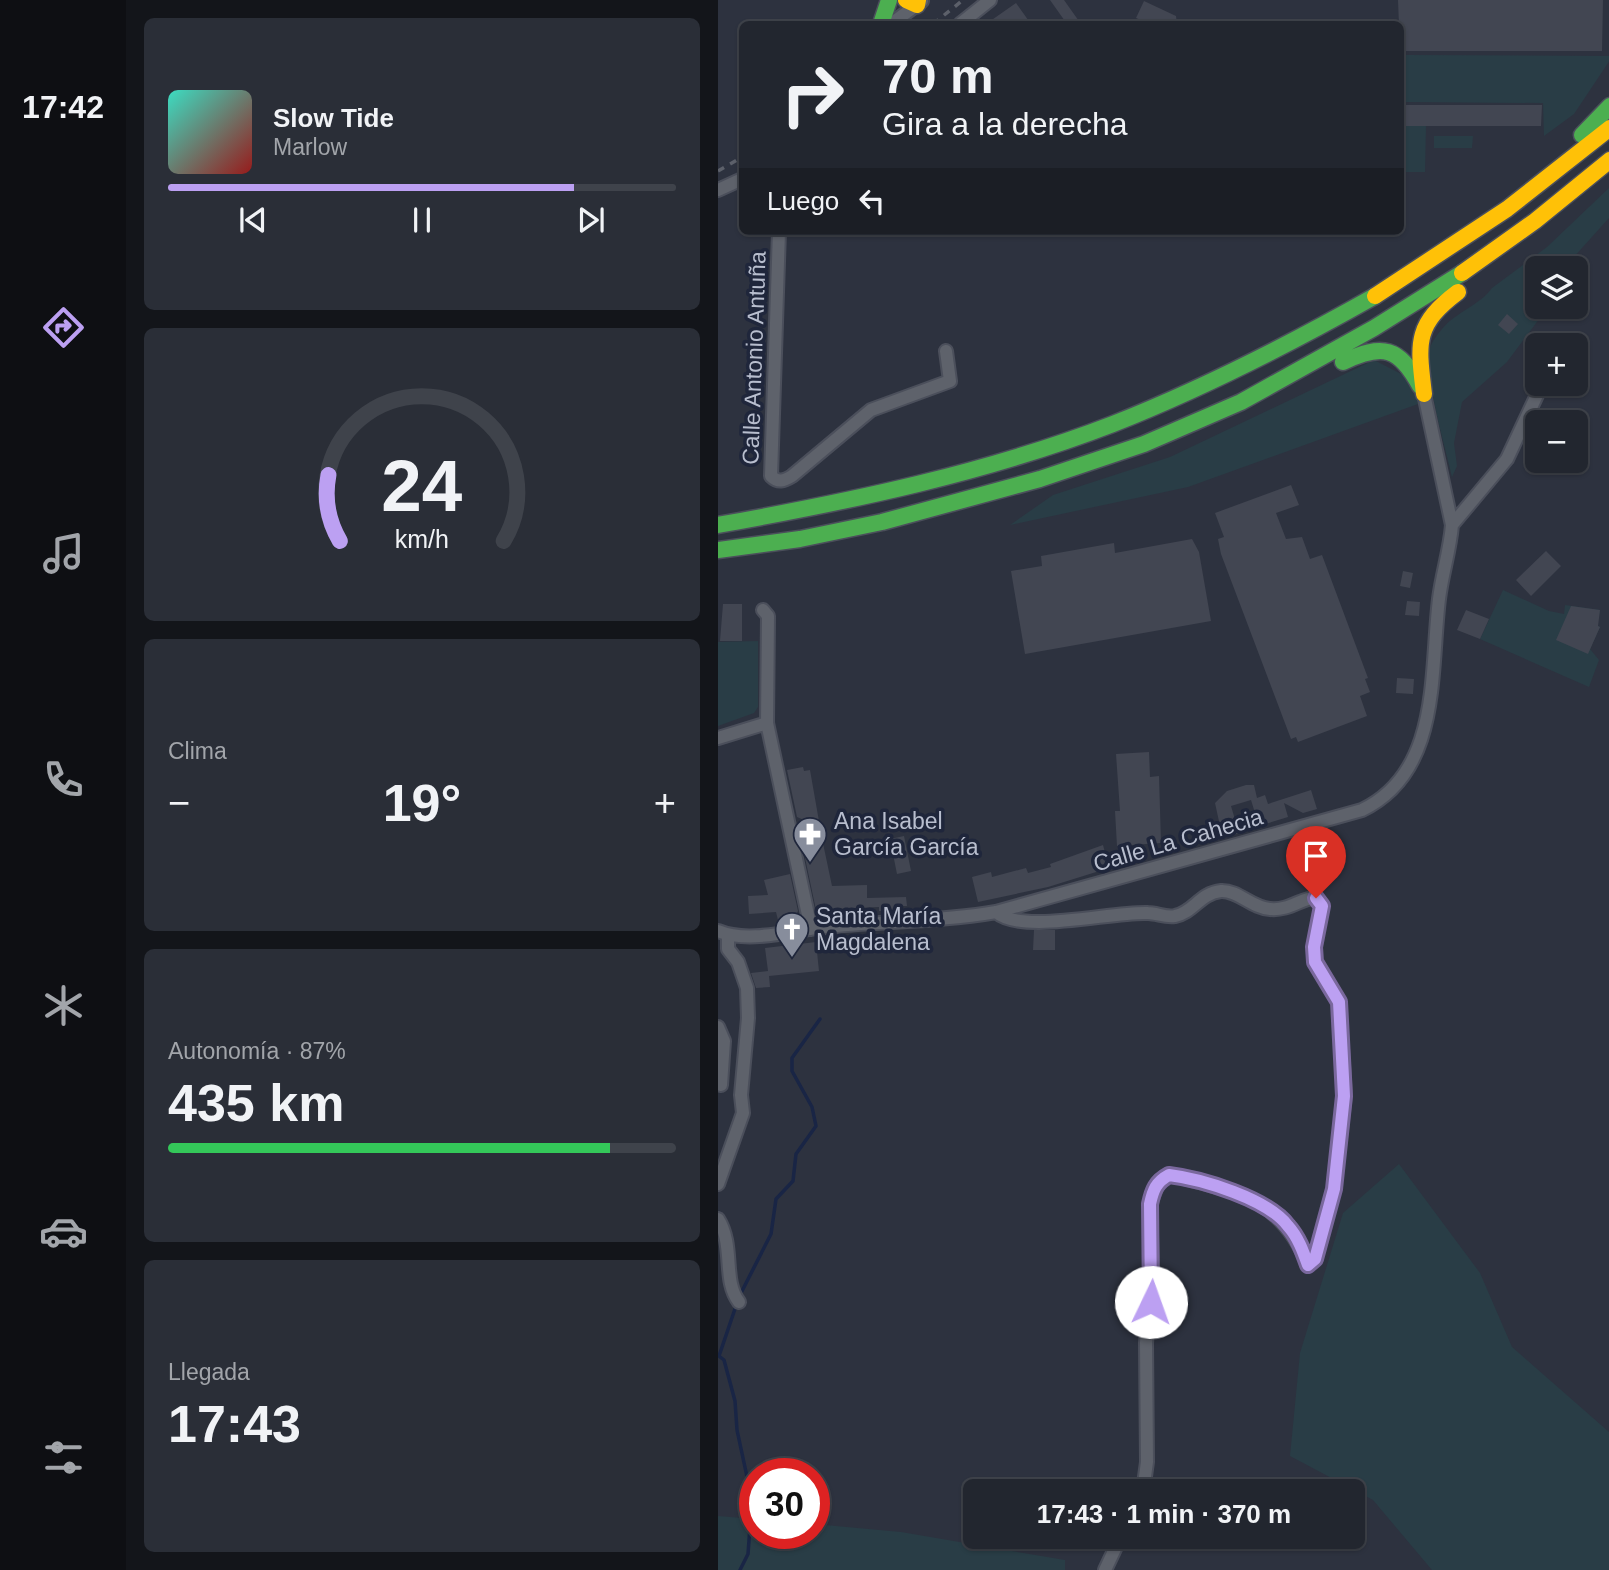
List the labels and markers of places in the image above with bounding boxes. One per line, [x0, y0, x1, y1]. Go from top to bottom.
place label: Ana Isabel García García [834, 808, 979, 860]
pharmacy icon: Ana Isabel García García [791, 815, 829, 864]
pin [1286, 826, 1346, 898]
place label: Santa María Magdalena [816, 903, 941, 955]
church icon: Santa María Magdalena [773, 910, 811, 959]

